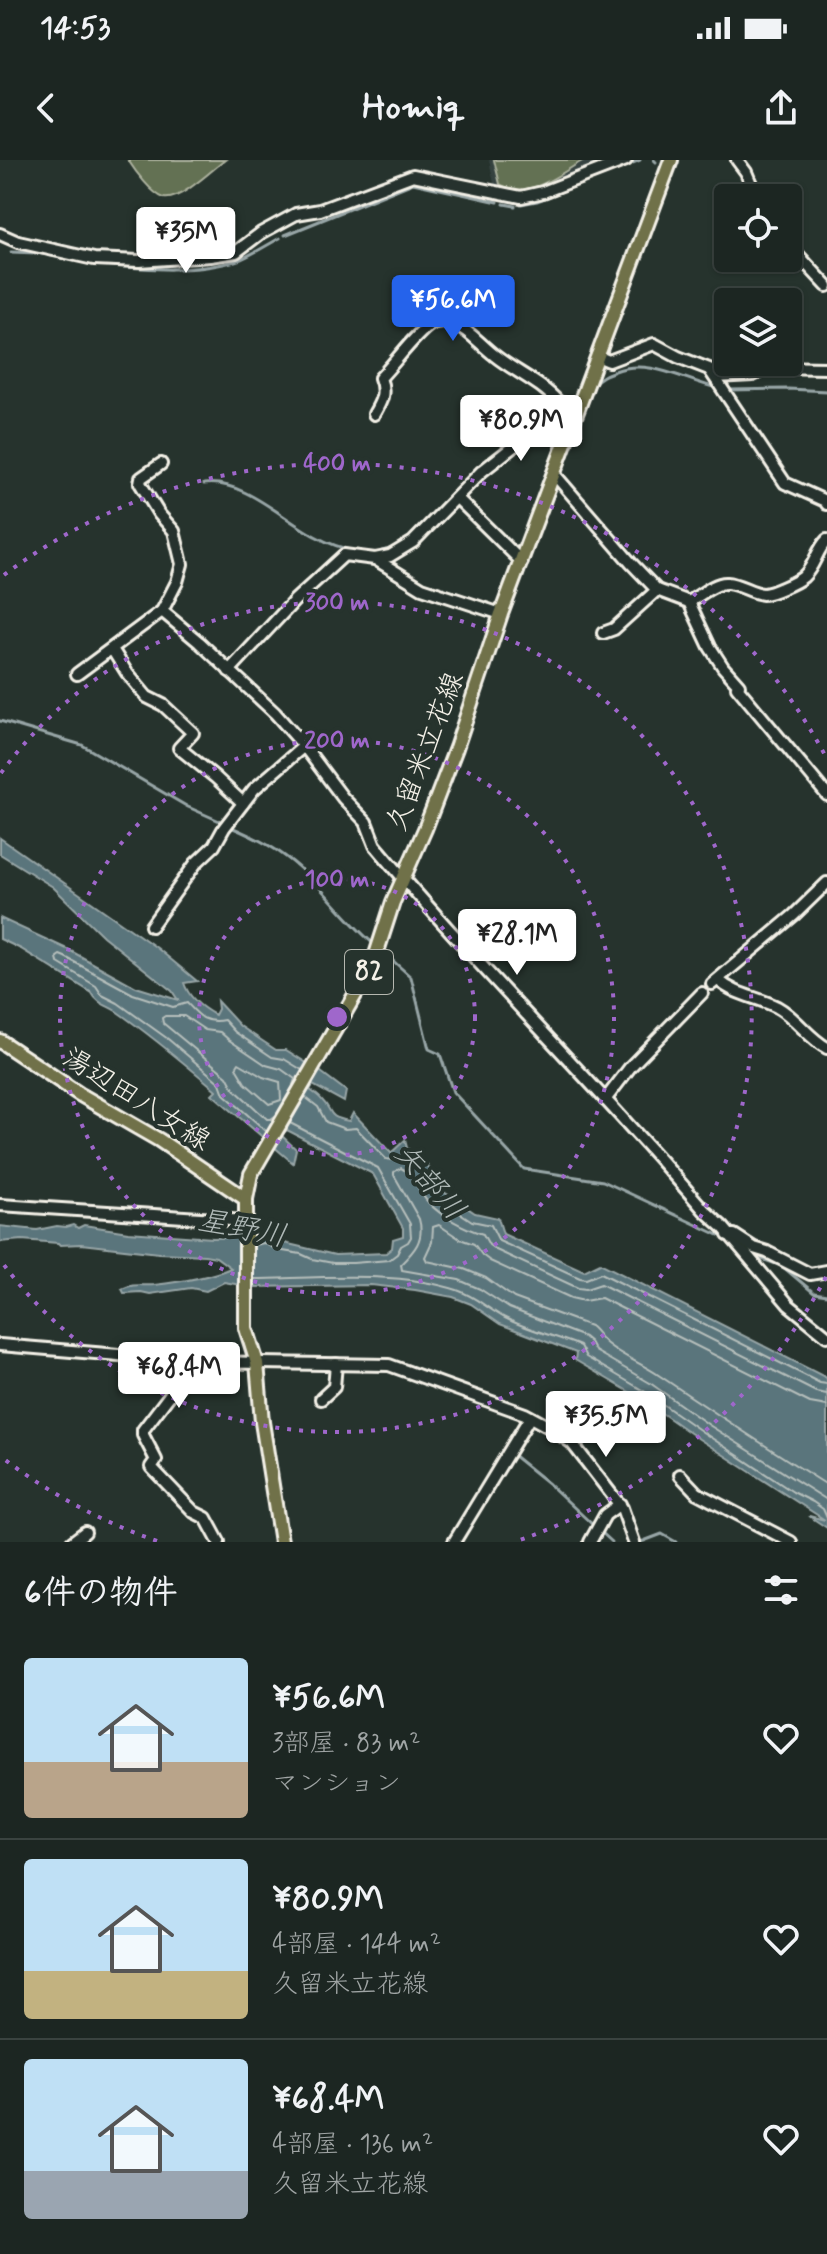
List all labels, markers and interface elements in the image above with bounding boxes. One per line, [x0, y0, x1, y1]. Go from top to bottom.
text: 14:53 [40, 9, 110, 48]
text: Homiq [362, 85, 465, 132]
icon: back [24, 86, 68, 130]
icon: share [759, 86, 803, 130]
map controls [714, 184, 802, 376]
button: locate [714, 184, 802, 272]
pin: ¥35M [139, 207, 233, 275]
text: ¥35M [154, 216, 218, 250]
pin: ¥56.6M [388, 275, 518, 343]
text: ¥56.6M [410, 284, 496, 318]
button: layers [714, 288, 802, 376]
pin: ¥80.9M [456, 395, 586, 463]
text: ¥80.9M [478, 404, 564, 438]
text: 400 m [303, 449, 371, 480]
text: 300 m [305, 588, 369, 619]
street label: 久留米立花線 [379, 667, 473, 837]
text: 200 m [304, 726, 370, 757]
text: 100 m [305, 865, 369, 896]
pin: ¥28.1M [452, 909, 582, 977]
text: ¥28.1M [476, 918, 558, 952]
road number: 82 [345, 950, 393, 994]
centre of rings [323, 1003, 351, 1031]
street label: 湯辺田八女線 [55, 1040, 217, 1160]
water label: 矢部川 [385, 1135, 473, 1229]
water label: 星野川 [194, 1201, 290, 1257]
pin: ¥68.4M [114, 1342, 244, 1410]
text: ¥68.4M [136, 1351, 222, 1385]
pin: ¥35.5M [541, 1391, 671, 1459]
text: ¥35.5M [564, 1400, 648, 1434]
icon: filters [759, 1568, 803, 1612]
text: 6件の物件 [24, 1571, 177, 1616]
text: ¥56.6M [272, 1676, 385, 1721]
icon: home [88, 1690, 184, 1786]
icon: heart [759, 1716, 803, 1760]
text: 3部屋 · 83 m² [272, 1727, 421, 1761]
text: マンション [272, 1767, 401, 1801]
text: ¥80.9M [272, 1877, 384, 1922]
icon: home [88, 1891, 184, 1987]
icon: heart [759, 1917, 803, 1961]
text: 4部屋 · 144 m² [272, 1928, 441, 1962]
text: 久留米立花線 [272, 1968, 428, 2002]
text: ¥68.4M [272, 2077, 384, 2122]
icon: home [88, 2091, 184, 2187]
icon: heart [759, 2117, 803, 2161]
text: 4部屋 · 136 m² [272, 2128, 433, 2162]
text: 久留米立花線 [272, 2168, 428, 2202]

